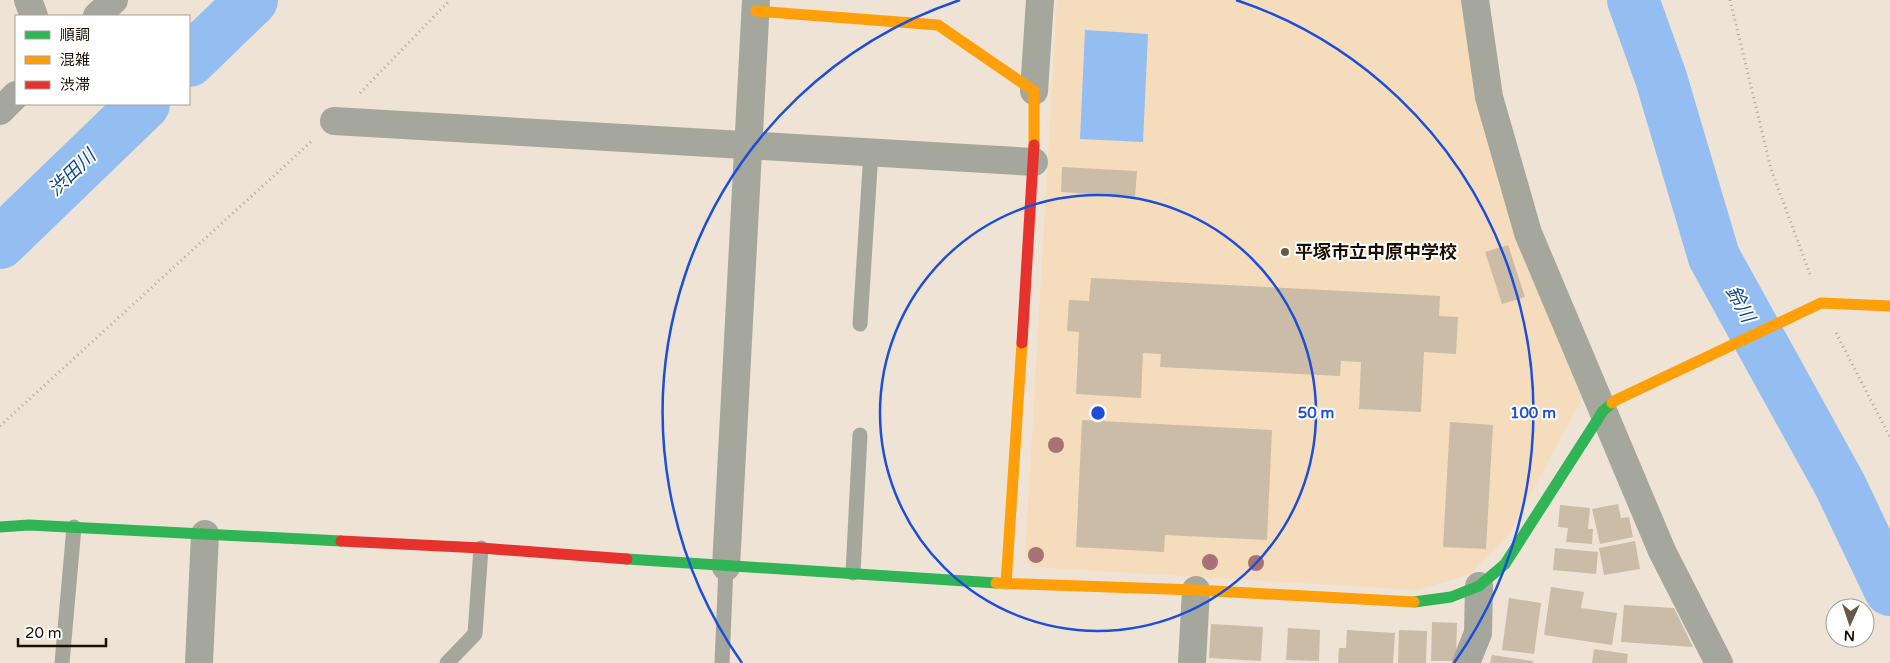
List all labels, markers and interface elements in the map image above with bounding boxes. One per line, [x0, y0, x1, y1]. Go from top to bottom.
legend [15, 15, 190, 105]
text: 順調 [60, 26, 90, 44]
text: 混雑 [60, 51, 90, 69]
text: 渋滞 [60, 76, 90, 94]
water label: 渋田川 [44, 144, 102, 201]
place label: 平塚市立中原中学校 [1295, 241, 1457, 263]
marker: 平塚市立中原中学校 [1279, 246, 1291, 258]
water label: 鈴川 [1721, 282, 1760, 328]
centre of rings [1089, 404, 1107, 422]
text: 50 m [1298, 404, 1334, 422]
text: 100 m [1510, 404, 1556, 422]
north arrow [1825, 598, 1875, 648]
scale bar [18, 616, 105, 648]
text: 20 m [25, 624, 62, 642]
text: N [1843, 627, 1855, 644]

